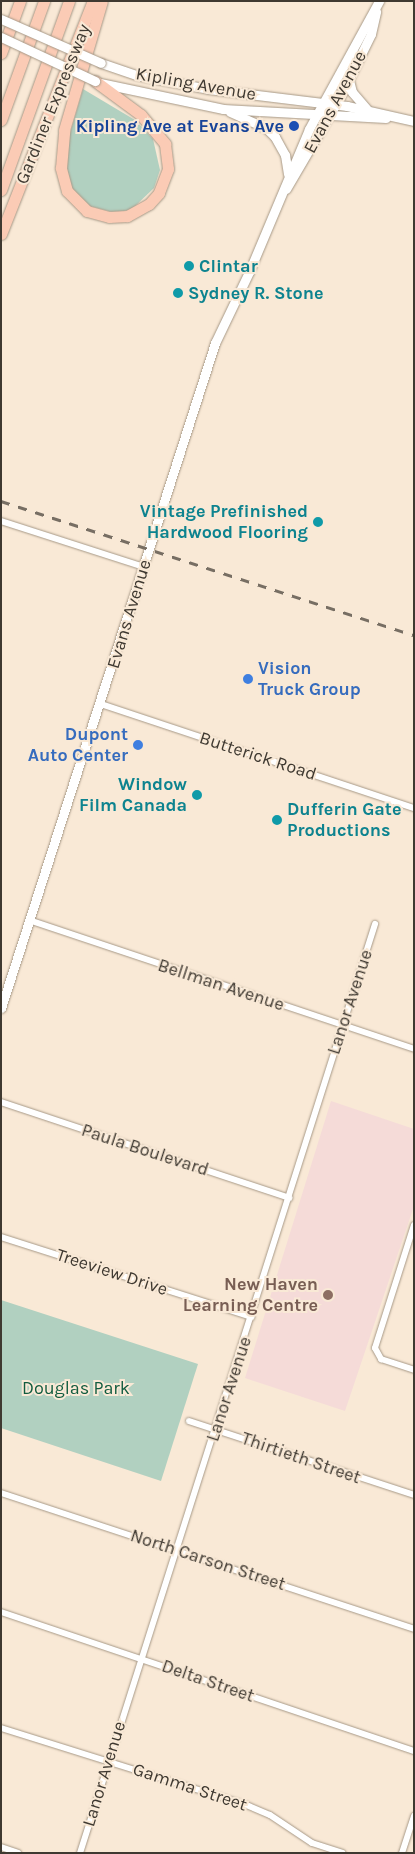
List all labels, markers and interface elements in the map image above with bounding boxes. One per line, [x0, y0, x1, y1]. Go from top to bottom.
street label: Gardiner Expressway [11, 21, 95, 187]
street label: Evans Avenue [299, 47, 371, 157]
street label: Kipling Avenue [134, 63, 258, 105]
place label: Kipling Ave at Evans Ave [76, 115, 284, 137]
marker: Kipling Ave at Evans Ave [288, 120, 300, 132]
place label: Clintar [199, 255, 258, 277]
marker: Clintar [183, 260, 195, 272]
place label: Sydney R. Stone [188, 282, 323, 304]
marker: Sydney R. Stone [172, 287, 184, 299]
place label: Vintage Prefinished Hardwood Flooring [140, 501, 308, 544]
marker: Vintage Prefinished Hardwood Flooring [312, 516, 324, 528]
street label: Evans Avenue [102, 557, 156, 671]
place label: Vision Truck Group [258, 658, 361, 701]
marker: Vision Truck Group [242, 673, 254, 685]
place label: Dupont Auto Center [28, 724, 128, 766]
street label: Butterick Road [197, 727, 319, 785]
marker: Dupont Auto Center [132, 739, 144, 751]
place label: Window Film Canada [79, 774, 187, 816]
marker: Window Film Canada [191, 789, 203, 801]
place label: Dufferin Gate Productions [287, 799, 402, 842]
marker: Dufferin Gate Productions [271, 814, 283, 826]
street label: Lanor Avenue [323, 947, 377, 1057]
street label: Bellman Avenue [155, 954, 287, 1016]
street label: Paula Boulevard [79, 1119, 211, 1181]
street label: Treeview Drive [54, 1244, 170, 1300]
place label: New Haven Learning Centre [183, 1274, 318, 1316]
marker: New Haven Learning Centre [322, 1289, 334, 1301]
street label: Lanor Avenue [202, 1334, 256, 1444]
park label: Douglas Park [22, 1377, 130, 1399]
street label: Thirtieth Street [239, 1428, 363, 1488]
street label: North Carson Street [128, 1525, 288, 1595]
street label: Delta Street [159, 1655, 257, 1707]
street label: Lanor Avenue [78, 1719, 130, 1829]
street label: Gamma Street [130, 1758, 250, 1816]

